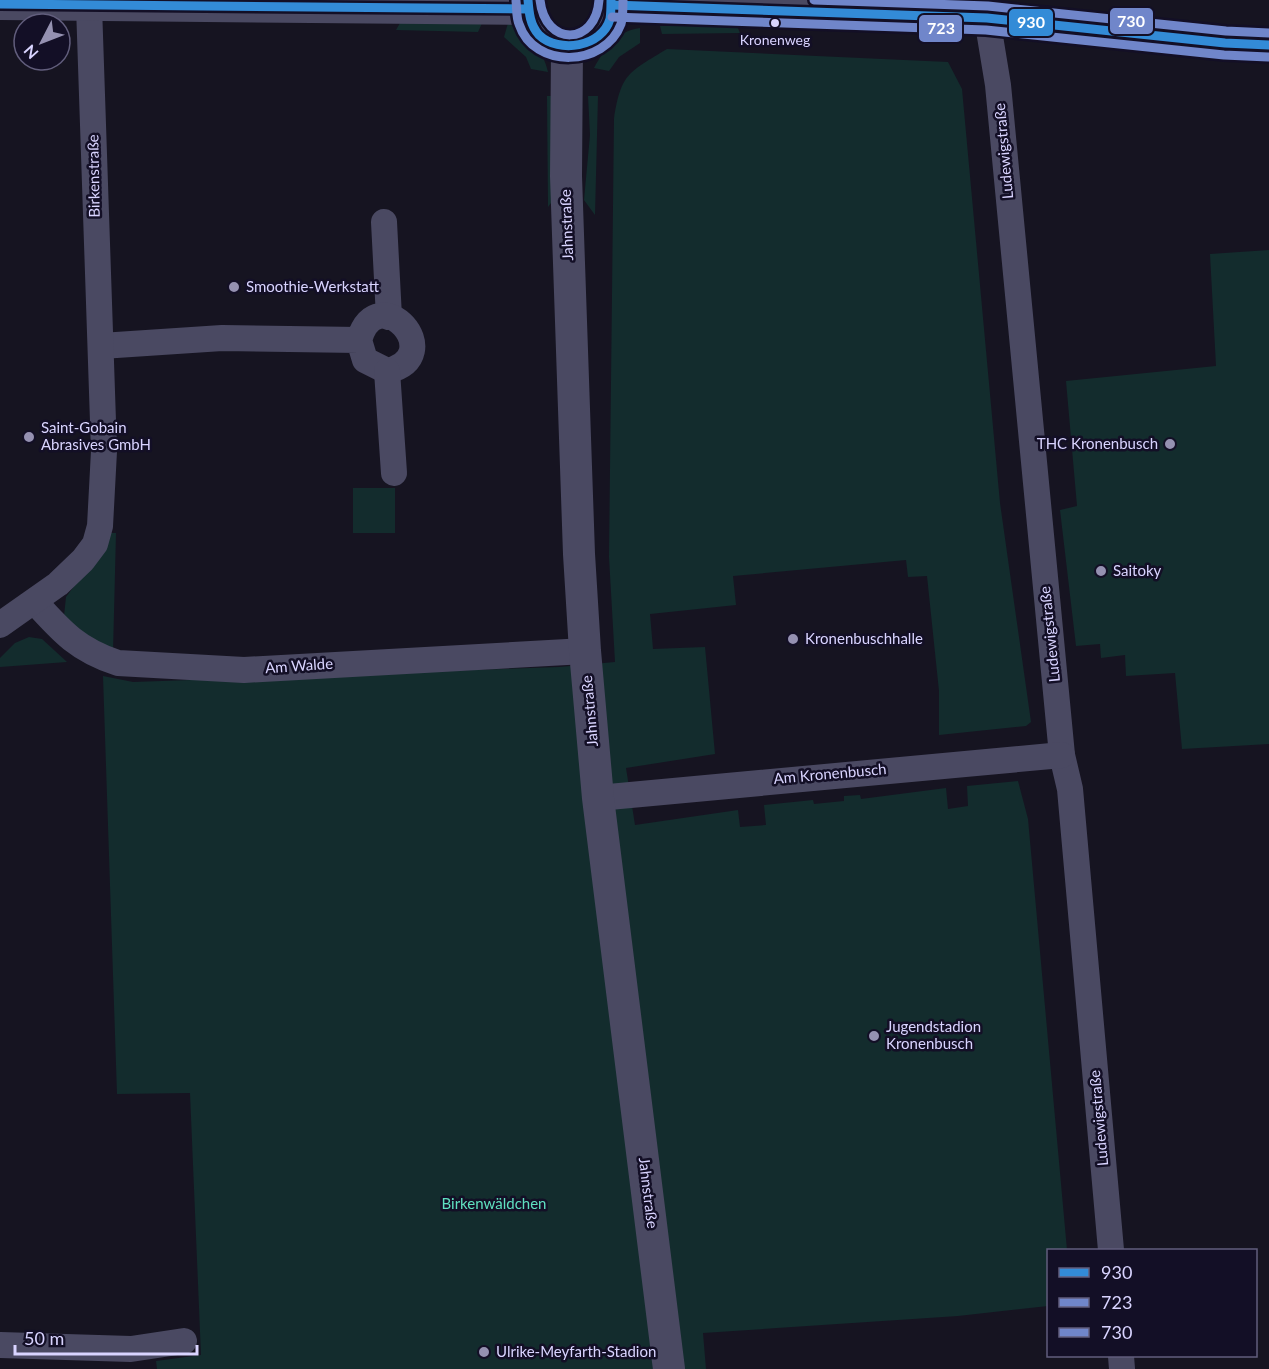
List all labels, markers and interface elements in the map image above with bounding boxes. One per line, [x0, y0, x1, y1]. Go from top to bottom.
line badge: 730 [1109, 7, 1154, 35]
line badge: 930 [1008, 8, 1054, 37]
text: 730 [1117, 11, 1145, 30]
north arrow [12, 12, 72, 72]
text: 930 [1017, 12, 1045, 31]
line badge: 723 [918, 14, 963, 43]
marker: Kronenweg [769, 17, 781, 29]
text: 723 [927, 18, 955, 37]
place label: Kronenweg [740, 31, 810, 48]
text: N [19, 41, 42, 63]
street label: Ludewigstraße [990, 102, 1016, 200]
street label: Birkenstraße [83, 134, 103, 218]
street label: Jahnstraße [556, 189, 576, 261]
place label: Smoothie-Werkstatt [246, 277, 380, 295]
marker: Smoothie-Werkstatt [227, 280, 241, 294]
place label: Saint-Gobain Abrasives GmbH [41, 418, 151, 453]
marker: Saint-Gobain Abrasives GmbH [22, 430, 36, 444]
place label: THC Kronenbusch [1037, 434, 1158, 452]
marker: THC Kronenbusch [1163, 437, 1177, 451]
place label: Saitoky [1113, 561, 1162, 579]
marker: Saitoky [1094, 564, 1108, 578]
street label: Ludewigstraße [1035, 585, 1063, 683]
place label: Kronenbuschhalle [805, 629, 923, 647]
marker: Kronenbuschhalle [786, 632, 800, 646]
street label: Am Walde [264, 654, 334, 676]
street label: Jahnstraße [577, 675, 601, 748]
street label: Am Kronenbusch [773, 759, 887, 787]
place label: Jugendstadion Kronenbusch [886, 1017, 981, 1052]
marker: Jugendstadion Kronenbusch [867, 1029, 881, 1043]
street label: Ludewigstraße [1085, 1069, 1111, 1167]
street label: Jahnstraße [636, 1156, 662, 1230]
park label: Birkenwäldchen [442, 1194, 546, 1212]
legend [1047, 1249, 1257, 1357]
text: 930 [1101, 1261, 1132, 1283]
text: 723 [1101, 1291, 1132, 1313]
scale bar [15, 1318, 196, 1356]
text: 730 [1101, 1321, 1132, 1343]
text: 50 m [24, 1327, 64, 1349]
place label: Ulrike-Meyfarth-Stadion [496, 1342, 656, 1360]
marker: Ulrike-Meyfarth-Stadion [477, 1345, 491, 1359]

